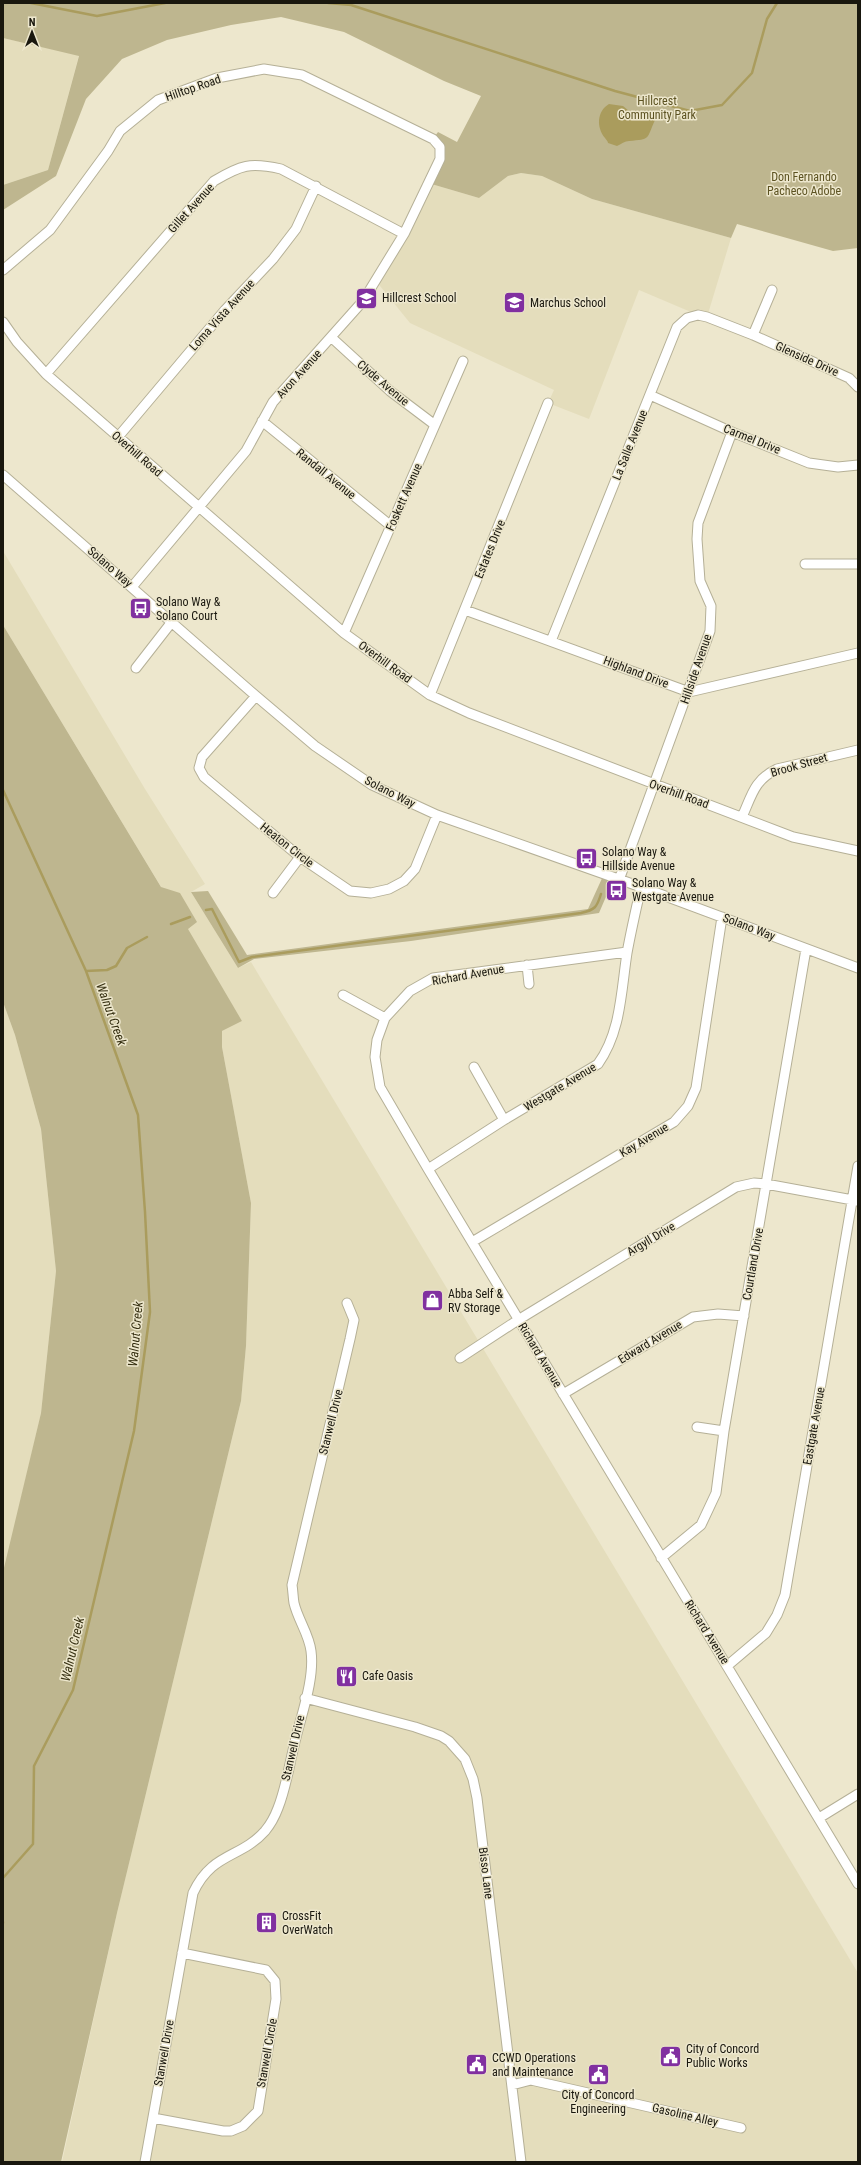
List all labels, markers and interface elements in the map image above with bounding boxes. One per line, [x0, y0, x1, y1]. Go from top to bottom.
north arrow [12, 12, 52, 52]
text: N [29, 16, 36, 29]
street label: Hilltop Road [163, 72, 223, 104]
park label: Hillcrest Community Park [618, 94, 697, 122]
park label: Don Fernando Pacheco Adobe [767, 170, 841, 198]
street label: Gillet Avenue [165, 180, 217, 236]
street label: Loma Vista Avenue [186, 276, 258, 353]
school or university icon: Hillcrest School [353, 285, 379, 311]
school or university icon: Marchus School [501, 290, 527, 316]
place label: Hillcrest School [382, 291, 457, 305]
place label: Marchus School [530, 296, 606, 310]
street label: Glenside Drive [773, 339, 841, 379]
street label: Avon Avenue [273, 346, 325, 401]
street label: Clyde Avenue [354, 357, 412, 409]
street label: La Salle Avenue [610, 407, 651, 482]
street label: Carmel Drive [721, 421, 783, 457]
street label: Overhill Road [109, 428, 165, 480]
street label: Randall Avenue [293, 446, 359, 502]
street label: Foskett Avenue [383, 461, 425, 533]
street label: Estates Drive [472, 517, 508, 580]
street label: Solano Way [85, 544, 135, 590]
place label: Solano Way & Solano Court [156, 595, 221, 623]
bus stop icon: Solano Way & Solano Court [127, 596, 153, 622]
street label: Hillside Avenue [678, 632, 715, 706]
street label: Overhill Road [356, 638, 414, 686]
street label: Highland Drive [601, 653, 671, 691]
street label: Brook Street [769, 750, 829, 780]
street label: Solano Way [362, 773, 418, 811]
street label: Overhill Road [647, 777, 711, 811]
street label: Heaton Circle [258, 820, 317, 870]
place label: Solano Way & Hillside Avenue [602, 845, 675, 873]
bus stop icon: Solano Way & Hillside Avenue [573, 846, 599, 872]
place label: Solano Way & Westgate Avenue [632, 876, 714, 904]
bus stop icon: Solano Way & Westgate Avenue [604, 877, 630, 903]
street label: Solano Way [721, 911, 777, 943]
street label: Richard Avenue [431, 962, 506, 988]
water label: Walnut Creek [93, 981, 130, 1048]
street label: Westgate Avenue [521, 1060, 599, 1114]
street label: Kay Avenue [617, 1120, 671, 1160]
street label: Argyll Drive [624, 1219, 678, 1259]
street label: Courtland Drive [740, 1226, 766, 1301]
place label: Abba Self & RV Storage [448, 1287, 503, 1315]
shop icon: Abba Self & RV Storage [420, 1288, 446, 1314]
water label: Walnut Creek [125, 1300, 146, 1367]
street label: Edward Avenue [615, 1317, 685, 1367]
street label: Richard Avenue [515, 1320, 565, 1390]
street label: Eastgate Avenue [800, 1386, 828, 1466]
street label: Stanwell Drive [316, 1387, 346, 1456]
street label: Richard Avenue [682, 1597, 732, 1667]
water label: Walnut Creek [58, 1615, 87, 1683]
restaurant icon: Cafe Oasis [334, 1663, 360, 1689]
place label: Cafe Oasis [362, 1669, 413, 1683]
street label: Stanwell Drive [279, 1713, 307, 1782]
street label: Bisso Lane [476, 1846, 496, 1900]
place label: CrossFit OverWatch [282, 1909, 333, 1937]
building icon: CrossFit OverWatch [253, 1910, 279, 1936]
street label: Stanwell Circle [254, 2017, 280, 2089]
street label: Stanwell Drive [151, 2018, 177, 2087]
place label: City of Concord Public Works [686, 2042, 759, 2070]
public building icon: City of Concord Public Works [657, 2043, 683, 2069]
place label: CCWD Operations and Maintenance [492, 2051, 576, 2079]
public building icon: CCWD Operations and Maintenance [464, 2052, 490, 2078]
public building icon: City of Concord Engineering [585, 2061, 611, 2087]
place label: City of Concord Engineering [561, 2088, 635, 2116]
street label: Gasoline Alley [651, 2101, 719, 2129]

